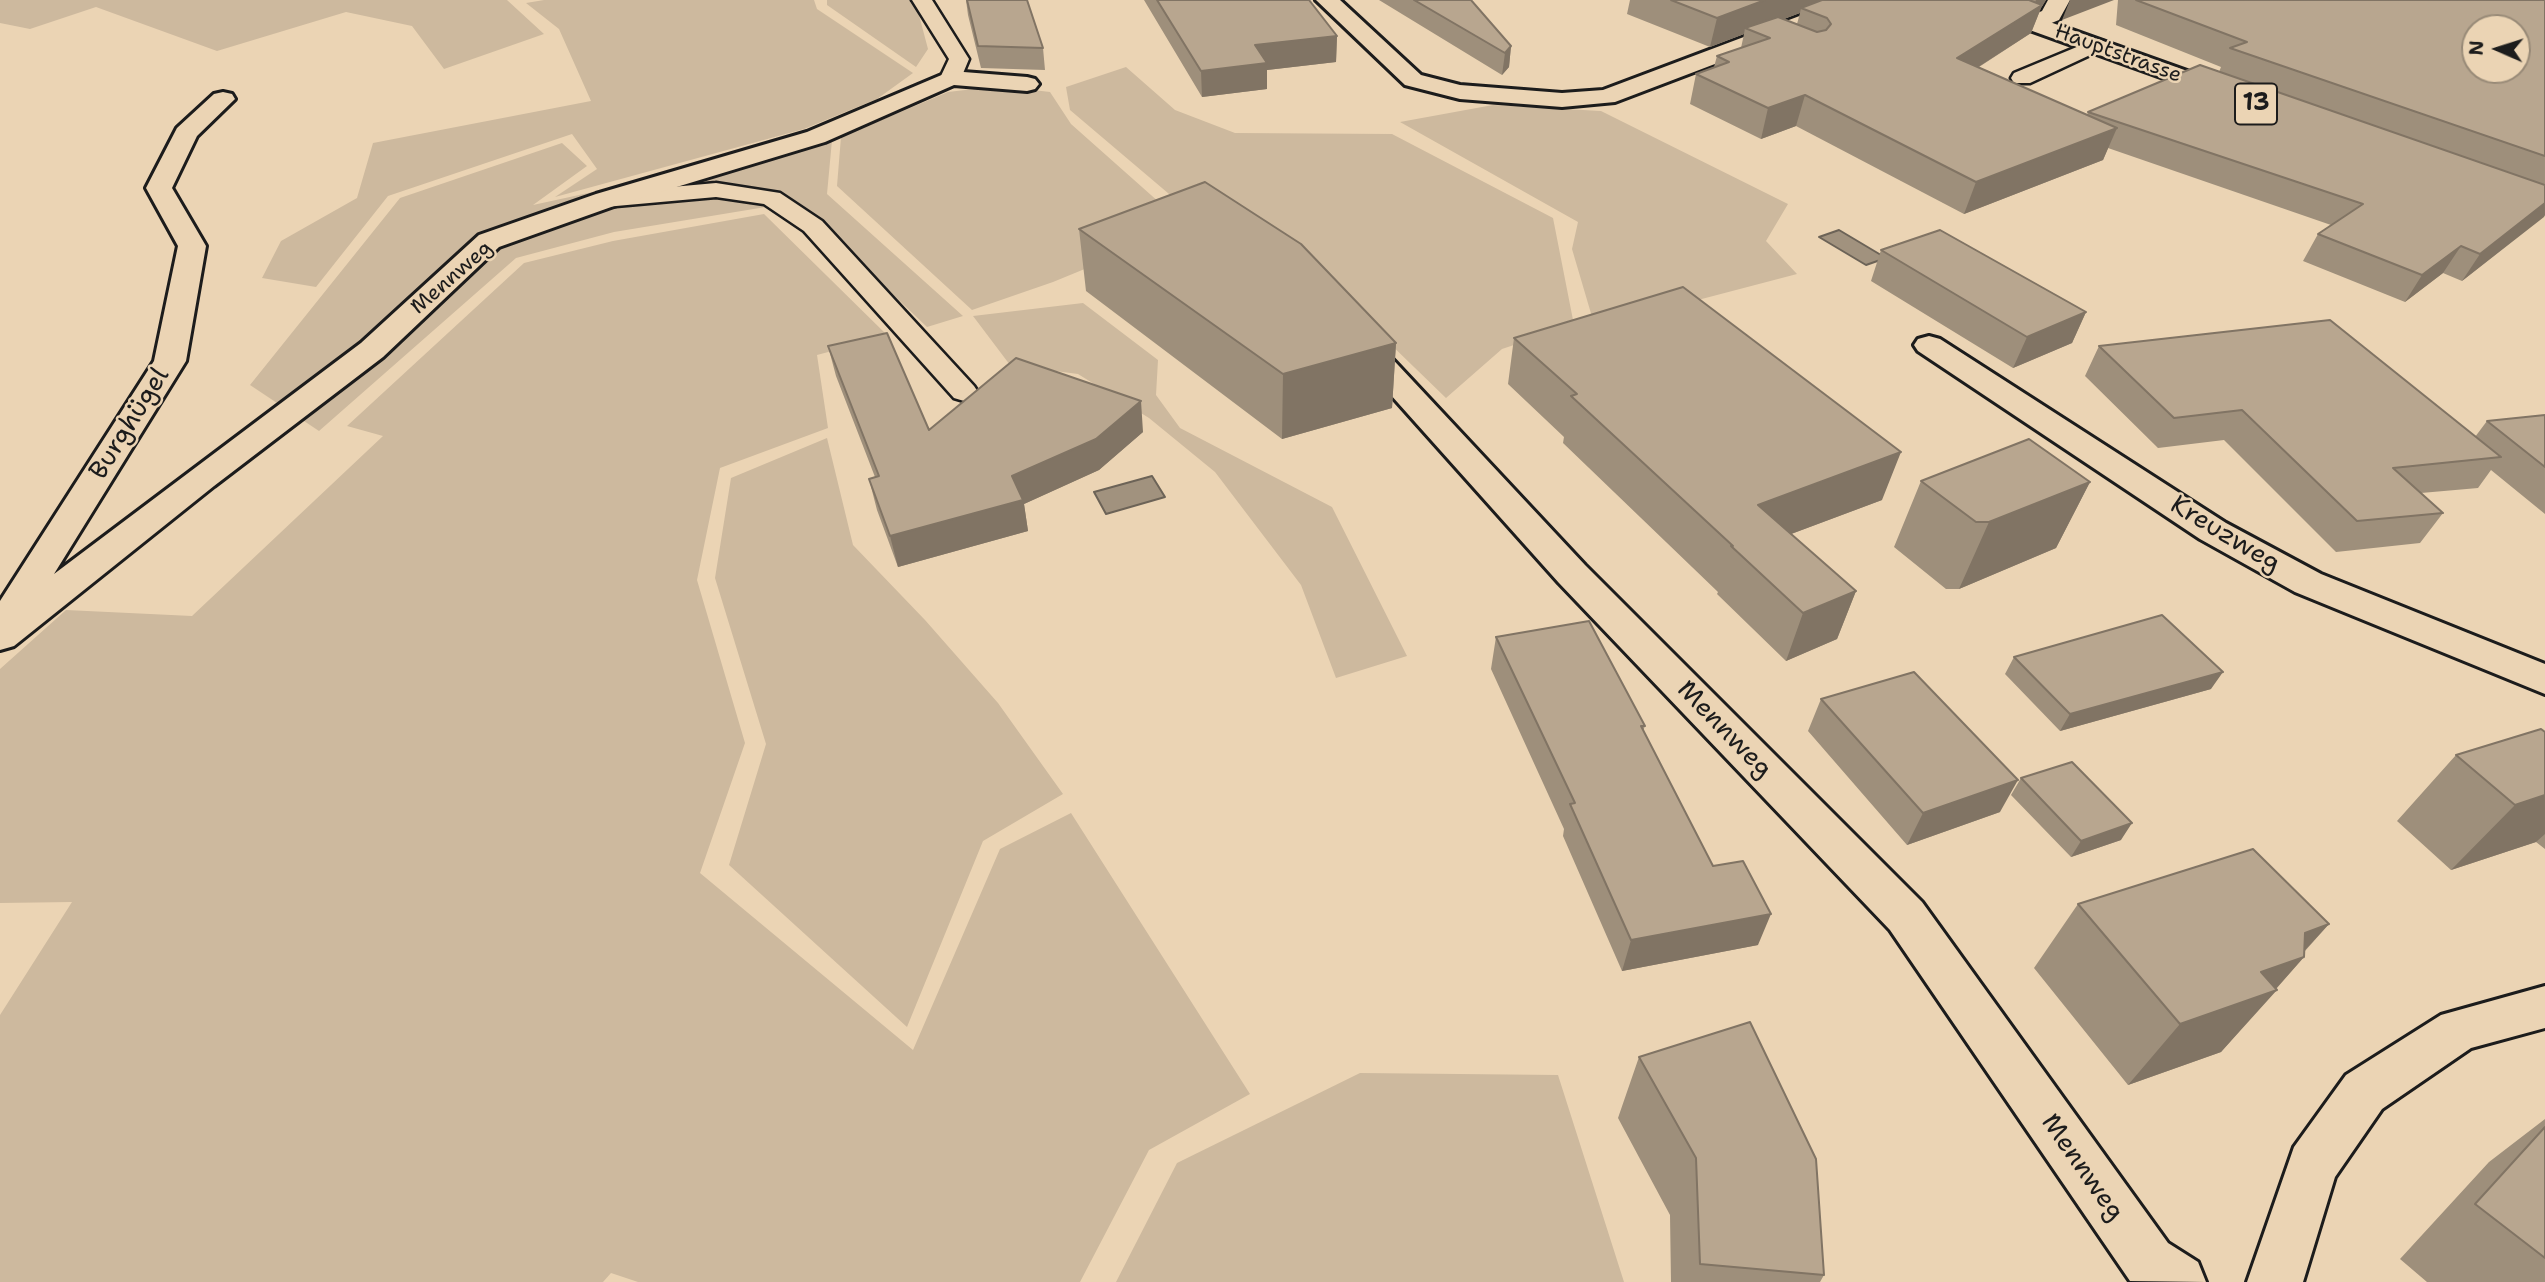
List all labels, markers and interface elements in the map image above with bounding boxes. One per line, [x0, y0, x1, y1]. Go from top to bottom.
north arrow [2461, 14, 2531, 84]
street label: Hauptstrasse [2051, 19, 2185, 89]
text: N [2464, 40, 2489, 56]
road number: 13 [2235, 84, 2277, 124]
street label: Mennweg [406, 236, 498, 320]
street label: Burghügel [83, 362, 177, 486]
street label: Kreuzweg [2164, 490, 2286, 580]
street label: Mennweg [1670, 675, 1778, 785]
street label: Mennweg [2034, 1109, 2130, 1227]

